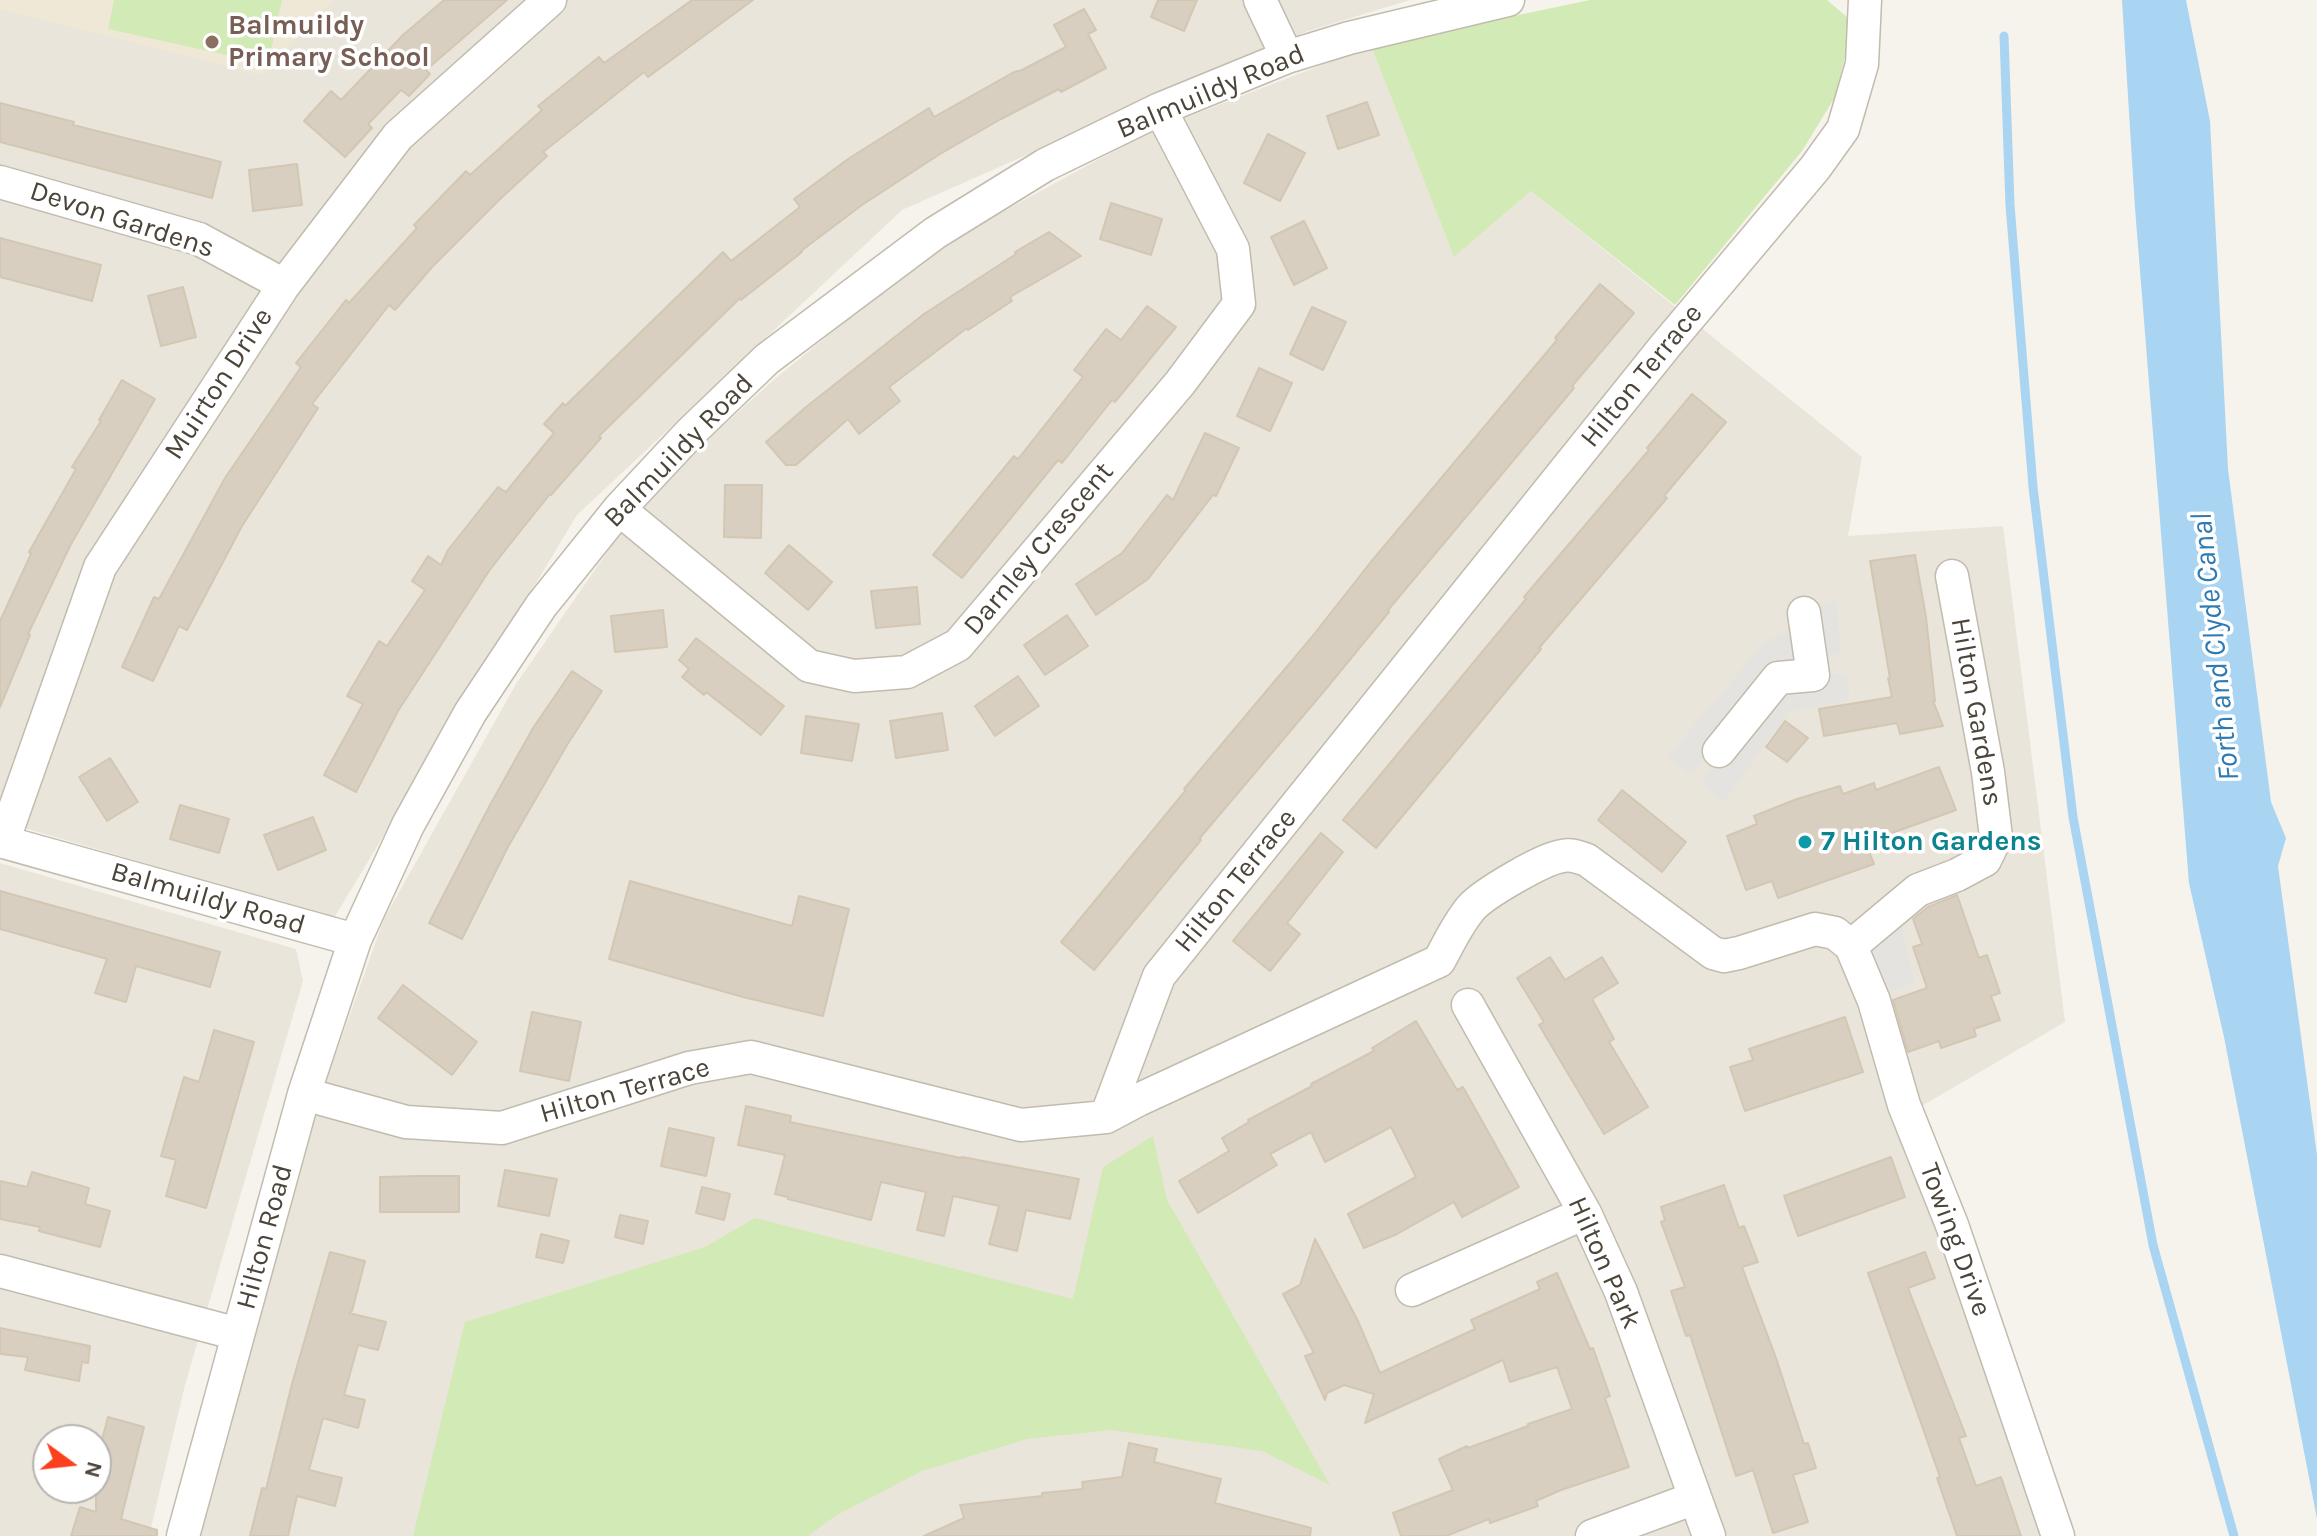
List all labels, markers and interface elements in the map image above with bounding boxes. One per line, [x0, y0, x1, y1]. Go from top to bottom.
place label: Balmuildy Primary School [228, 9, 430, 75]
marker: Balmuildy Primary School [203, 33, 221, 51]
street label: Balmuildy Road [1112, 37, 1310, 147]
street label: Devon Gardens [26, 174, 218, 266]
street label: Hilton Terrace [1574, 297, 1710, 455]
street label: Muirton Drive [158, 302, 280, 466]
street label: Balmuildy Road [597, 367, 761, 535]
street label: Darnley Crescent [957, 456, 1121, 642]
water label: Forth and Clyde Canal [2184, 511, 2248, 783]
street label: Hilton Gardens [1943, 615, 2009, 809]
street label: Hilton Terrace [1168, 802, 1304, 960]
place label: 7 Hilton Gardens [1821, 825, 2041, 859]
marker: 7 Hilton Gardens [1796, 833, 1814, 851]
street label: Balmuildy Road [107, 855, 309, 943]
street label: Hilton Terrace [536, 1051, 714, 1131]
street label: Towing Drive [1912, 1159, 1998, 1321]
street label: Hilton Road [230, 1161, 300, 1313]
street label: Hilton Park [1560, 1192, 1648, 1334]
north arrow [32, 1424, 112, 1504]
text: N [79, 1459, 108, 1481]

